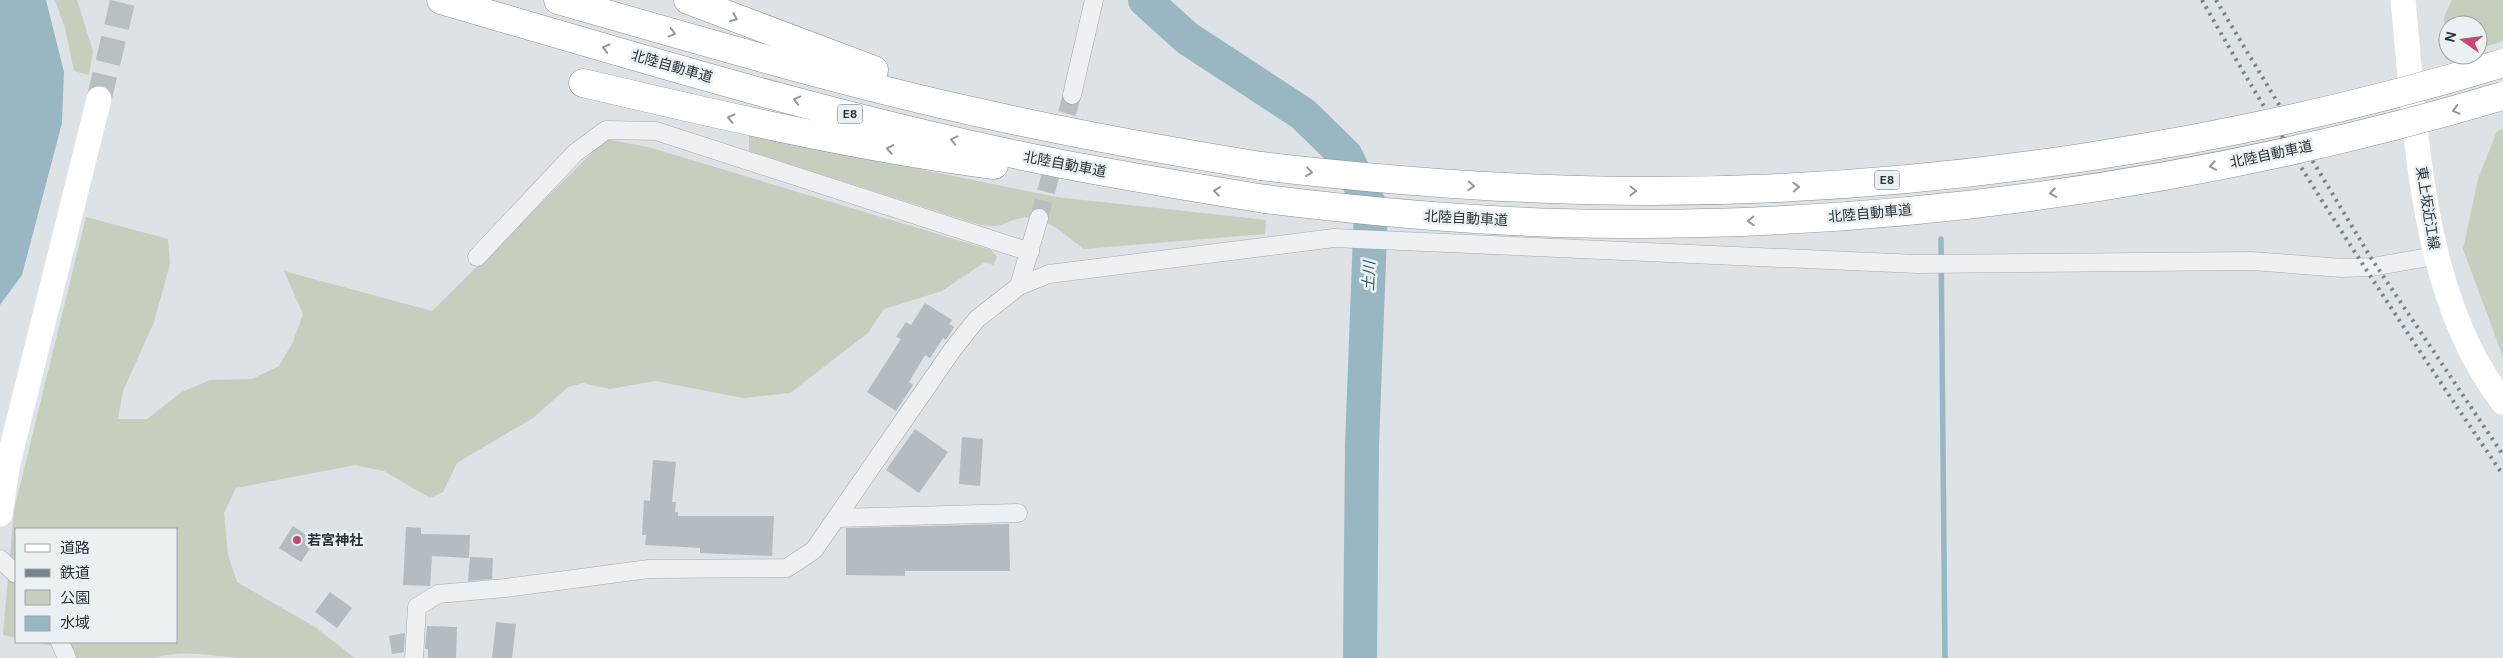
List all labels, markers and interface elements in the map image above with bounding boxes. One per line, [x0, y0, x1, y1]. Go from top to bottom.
one-way arrow [729, 12, 738, 22]
north arrow [2438, 15, 2488, 65]
one-way arrow [668, 27, 676, 37]
text: N [2440, 30, 2460, 44]
one-way arrow [603, 43, 611, 53]
street label: 北陸自動車道 [629, 46, 715, 86]
one-way arrow [793, 96, 801, 106]
one-way arrow [2453, 104, 2461, 114]
road number: E8 [838, 105, 862, 124]
one-way arrow [726, 113, 735, 124]
one-way arrow [950, 135, 959, 146]
street label: 北陸自動車道 [2228, 136, 2314, 172]
one-way arrow [886, 145, 894, 155]
street label: 北陸自動車道 [1022, 147, 1108, 181]
one-way arrow [2208, 161, 2217, 171]
street label: 東上坂近江線 [2413, 165, 2443, 251]
one-way arrow [1305, 166, 1313, 176]
road number: E8 [1874, 170, 1900, 190]
one-way arrow [1467, 180, 1475, 191]
one-way arrow [1792, 181, 1800, 192]
one-way arrow [1212, 186, 1220, 197]
one-way arrow [1630, 186, 1638, 196]
one-way arrow [2048, 187, 2056, 198]
street label: 北陸自動車道 [1827, 200, 1913, 226]
street label: 北陸自動車道 [1424, 207, 1508, 229]
one-way arrow [1747, 216, 1755, 227]
water label: 土川 [1358, 259, 1380, 291]
legend [15, 528, 178, 643]
place label: 若宮神社 [307, 531, 363, 549]
marker: 若宮神社 [291, 534, 303, 546]
text: 道路 [60, 538, 90, 558]
text: 鉄道 [60, 563, 90, 583]
text: 公園 [60, 588, 90, 608]
text: 水域 [60, 613, 90, 633]

